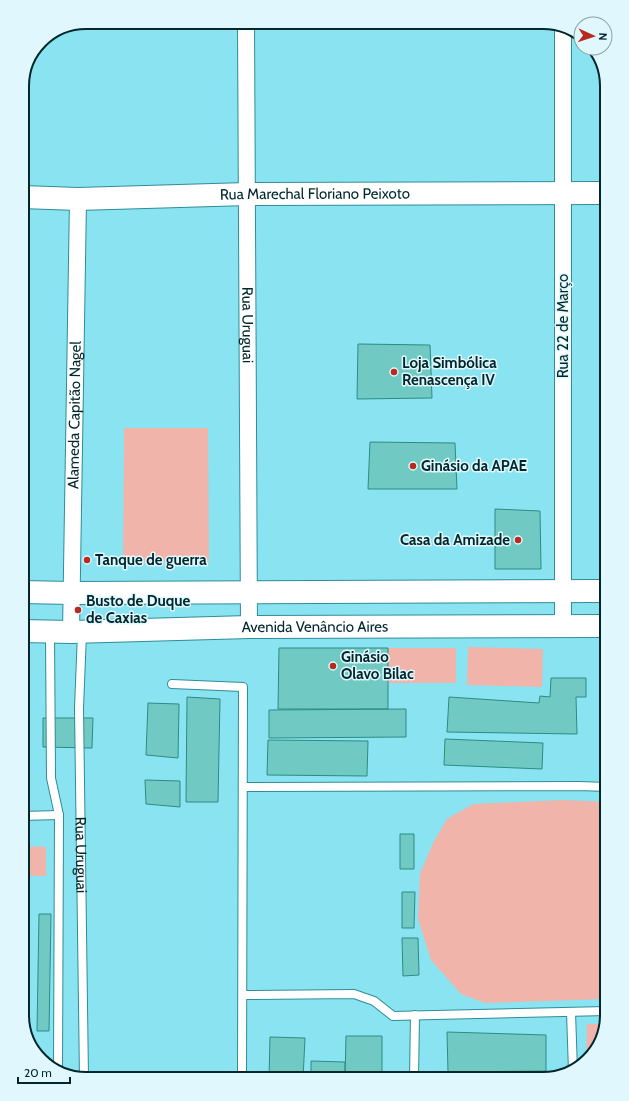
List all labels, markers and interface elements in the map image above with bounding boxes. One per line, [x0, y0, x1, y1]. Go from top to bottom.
north arrow [573, 16, 613, 56]
text: N [596, 32, 610, 41]
street label: Rua Marechal Floriano Peixoto [220, 185, 410, 204]
street label: Rua 22 de Março [554, 274, 572, 378]
street label: Rua Uruguai [238, 287, 257, 363]
street label: Alameda Capitão Nagel [64, 341, 85, 489]
place label: Loja Simbólica Renascença IV [402, 354, 497, 389]
marker: Loja Simbólica Renascença IV [389, 367, 399, 377]
place label: Ginásio da APAE [421, 457, 528, 475]
marker: Ginásio da APAE [408, 461, 418, 471]
place label: Casa da Amizade [400, 531, 510, 549]
marker: Casa da Amizade [513, 535, 523, 545]
place label: Tanque de guerra [95, 551, 207, 569]
marker: Tanque de guerra [82, 555, 92, 565]
place label: Busto de Duque de Caxias [86, 592, 191, 627]
marker: Busto de Duque de Caxias [73, 605, 83, 615]
street label: Avenida Venâncio Aires [241, 618, 388, 636]
place label: Ginásio Olavo Bilac [341, 648, 414, 683]
marker: Ginásio Olavo Bilac [328, 661, 338, 671]
street label: Rua Uruguai [71, 817, 90, 893]
scale bar [18, 1059, 70, 1085]
text: 20 m [24, 1065, 52, 1080]

